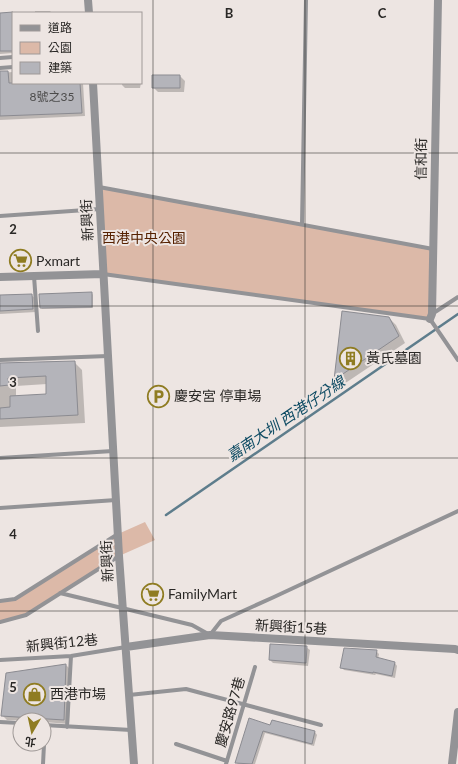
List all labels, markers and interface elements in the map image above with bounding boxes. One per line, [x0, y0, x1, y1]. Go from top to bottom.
text: B [225, 5, 234, 21]
text: C [378, 5, 387, 21]
legend [12, 12, 142, 84]
text: 道路 [48, 20, 72, 35]
text: 公園 [48, 40, 72, 55]
text: 建築 [48, 60, 72, 75]
house number: 8號之35 [30, 89, 74, 104]
street label: 信和街 [412, 138, 429, 180]
street label: 新興街 [77, 199, 96, 241]
text: 2 [9, 221, 17, 237]
park label: 西港中央公園 [102, 229, 186, 246]
supermarket icon: Pxmart [7, 248, 33, 274]
place label: Pxmart [36, 252, 80, 269]
building icon: 黃氏墓園 [338, 345, 364, 371]
place label: 黃氏墓園 [366, 349, 422, 366]
water label: 嘉南大圳 西港仔分線 [223, 371, 350, 464]
text: 3 [9, 374, 17, 390]
parking icon: 慶安宮 停車場 [146, 383, 172, 409]
place label: 慶安宮 停車場 [174, 387, 262, 404]
text: 4 [9, 526, 17, 542]
street label: 新興街 [97, 540, 116, 582]
supermarket icon: FamilyMart [140, 581, 166, 607]
place label: FamilyMart [168, 585, 237, 602]
street label: 新興街15巷 [255, 616, 328, 637]
street label: 新興街12巷 [25, 630, 99, 655]
street label: 慶安路97巷 [211, 675, 248, 749]
text: 5 [9, 679, 17, 695]
shop icon: 西港市場 [21, 681, 47, 707]
place label: 西港市場 [50, 685, 106, 702]
north arrow [12, 712, 52, 752]
text: 北 [24, 735, 37, 750]

